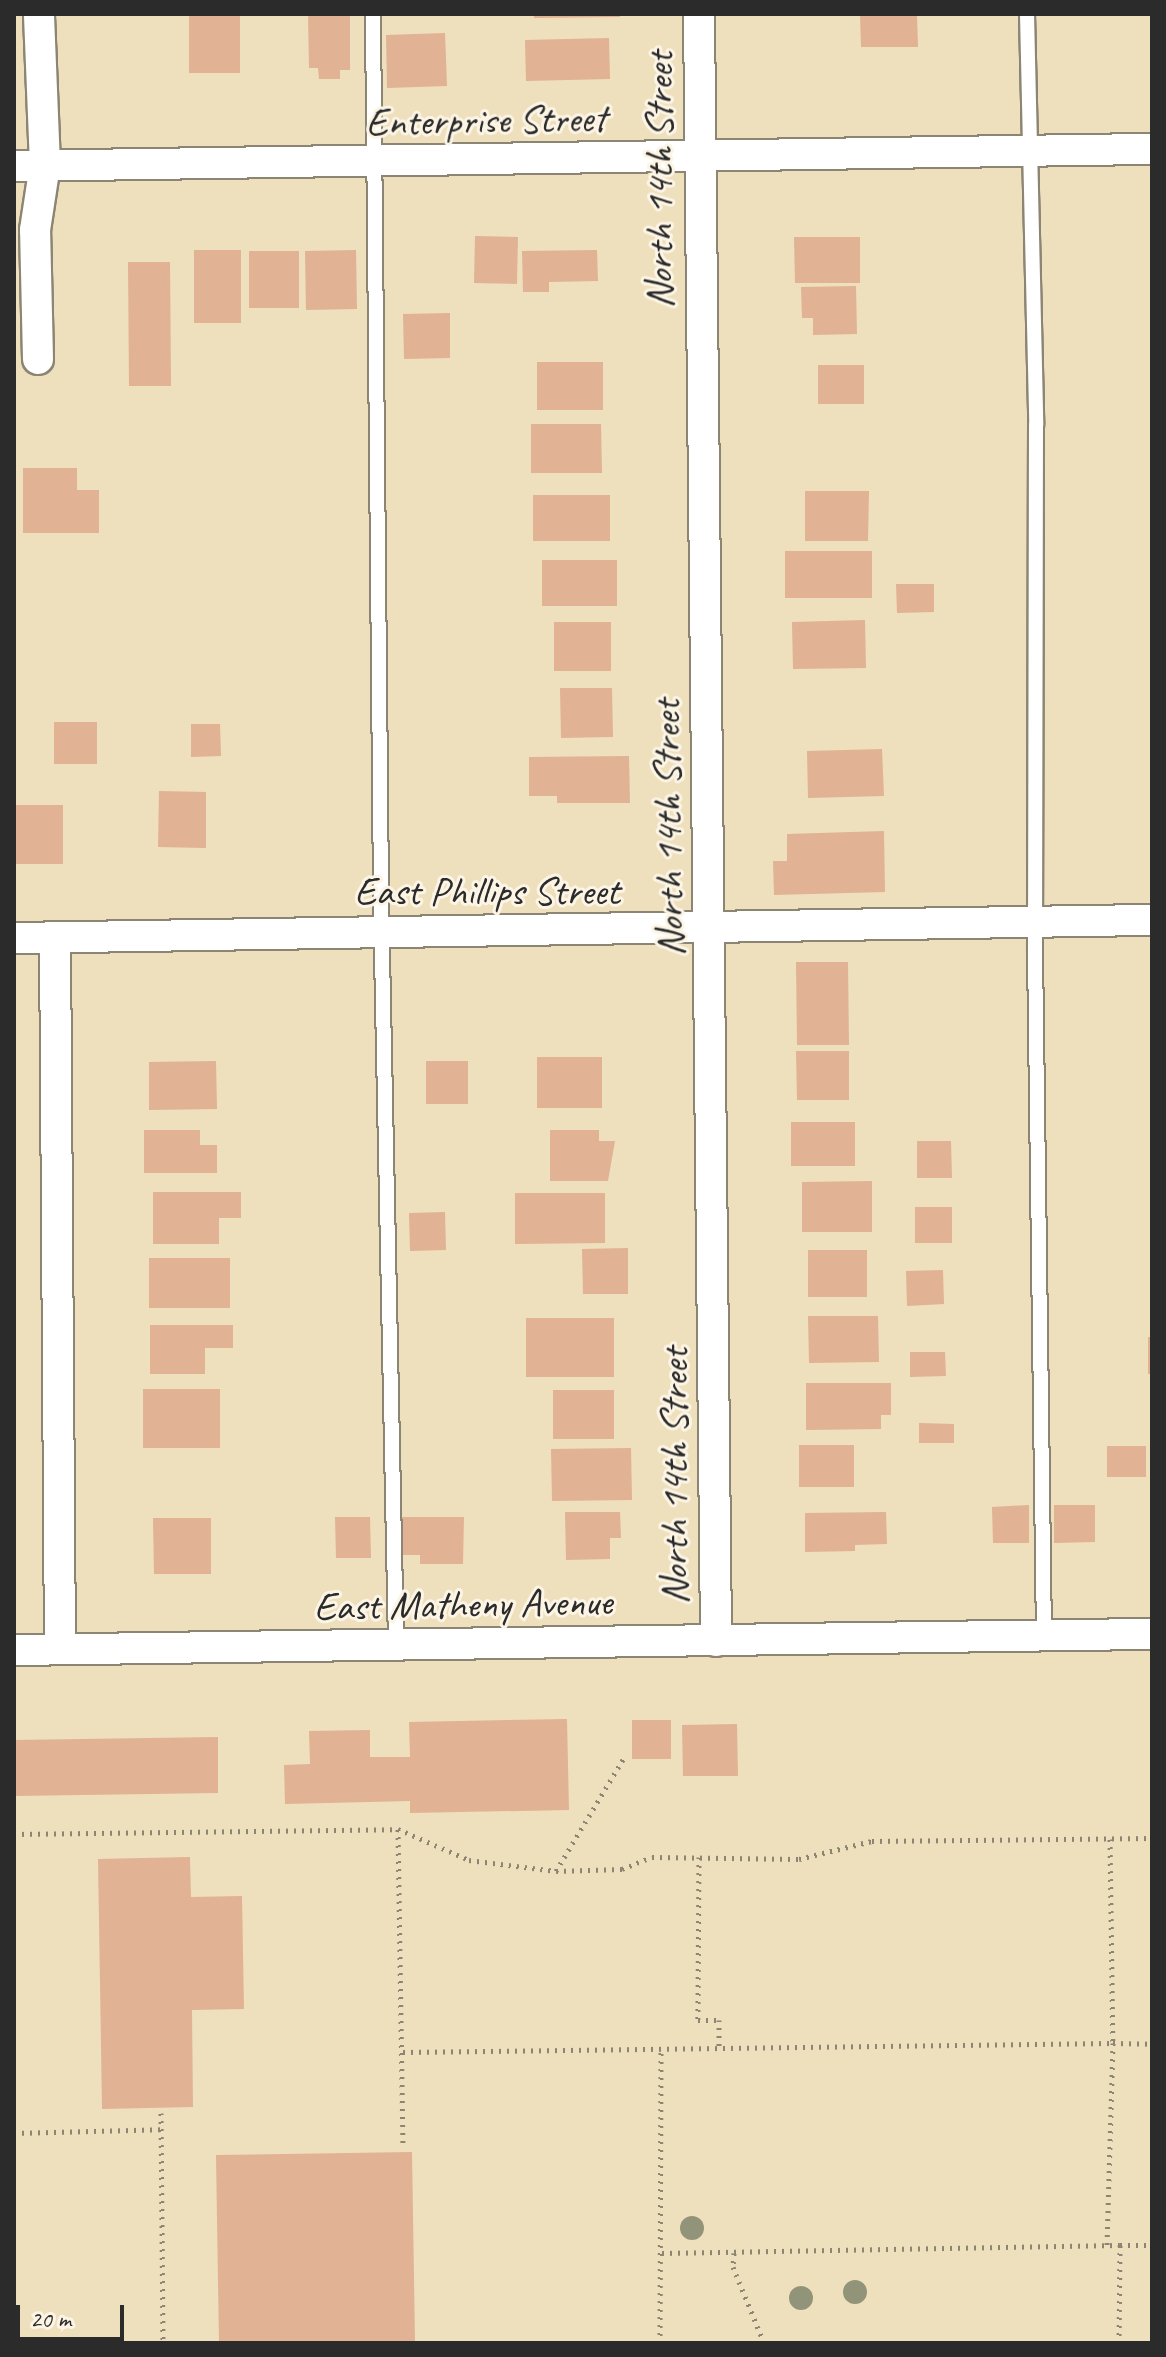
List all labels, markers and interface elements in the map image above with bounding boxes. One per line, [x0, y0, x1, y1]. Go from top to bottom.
street label: North 14th Street [635, 51, 683, 309]
street label: Enterprise Street [365, 94, 607, 146]
street label: North 14th Street [642, 699, 694, 957]
street label: East Phillips Street [354, 867, 620, 915]
street label: North 14th Street [650, 1347, 698, 1605]
street label: East Matheny Avenue [313, 1577, 613, 1631]
scale bar [20, 2289, 128, 2339]
text: 20 m [30, 2304, 71, 2334]

